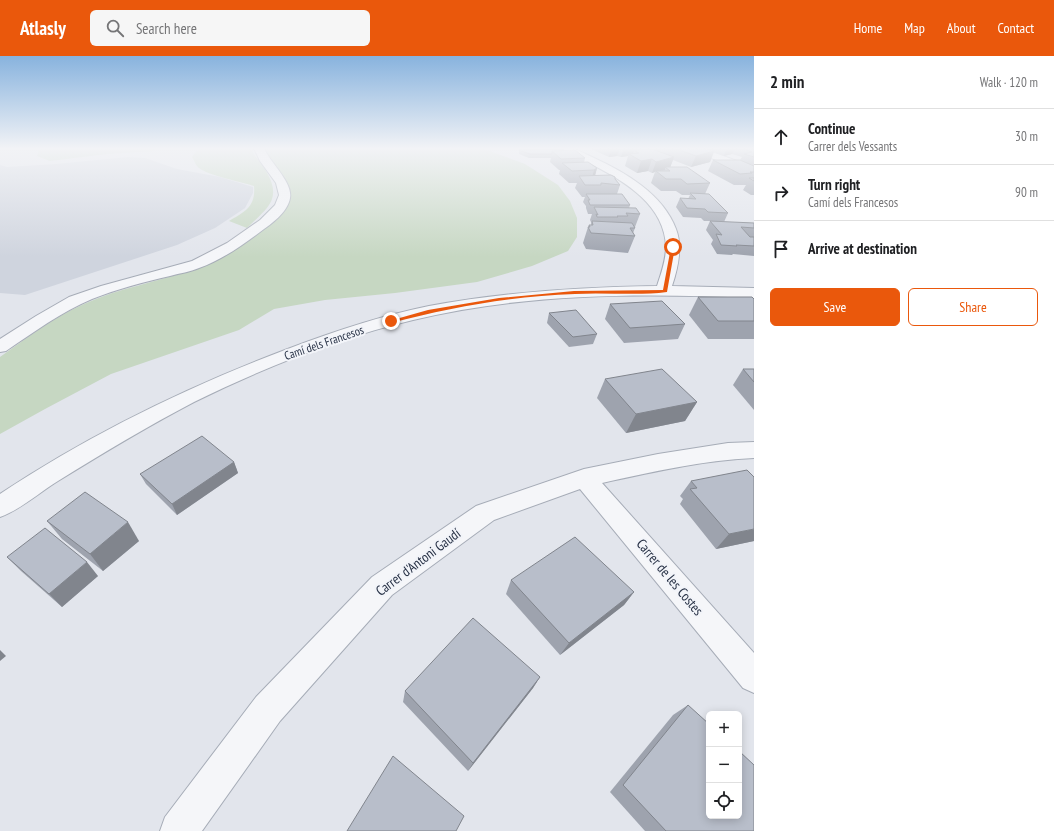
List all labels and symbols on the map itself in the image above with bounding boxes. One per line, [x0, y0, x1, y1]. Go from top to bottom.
route start [664, 238, 682, 256]
route end [382, 312, 400, 330]
street label: Camí dels Francesos [282, 322, 366, 363]
street label: Carrer d'Antoni Gaudí [372, 524, 464, 600]
street label: Carrer de les Costes [633, 535, 707, 619]

